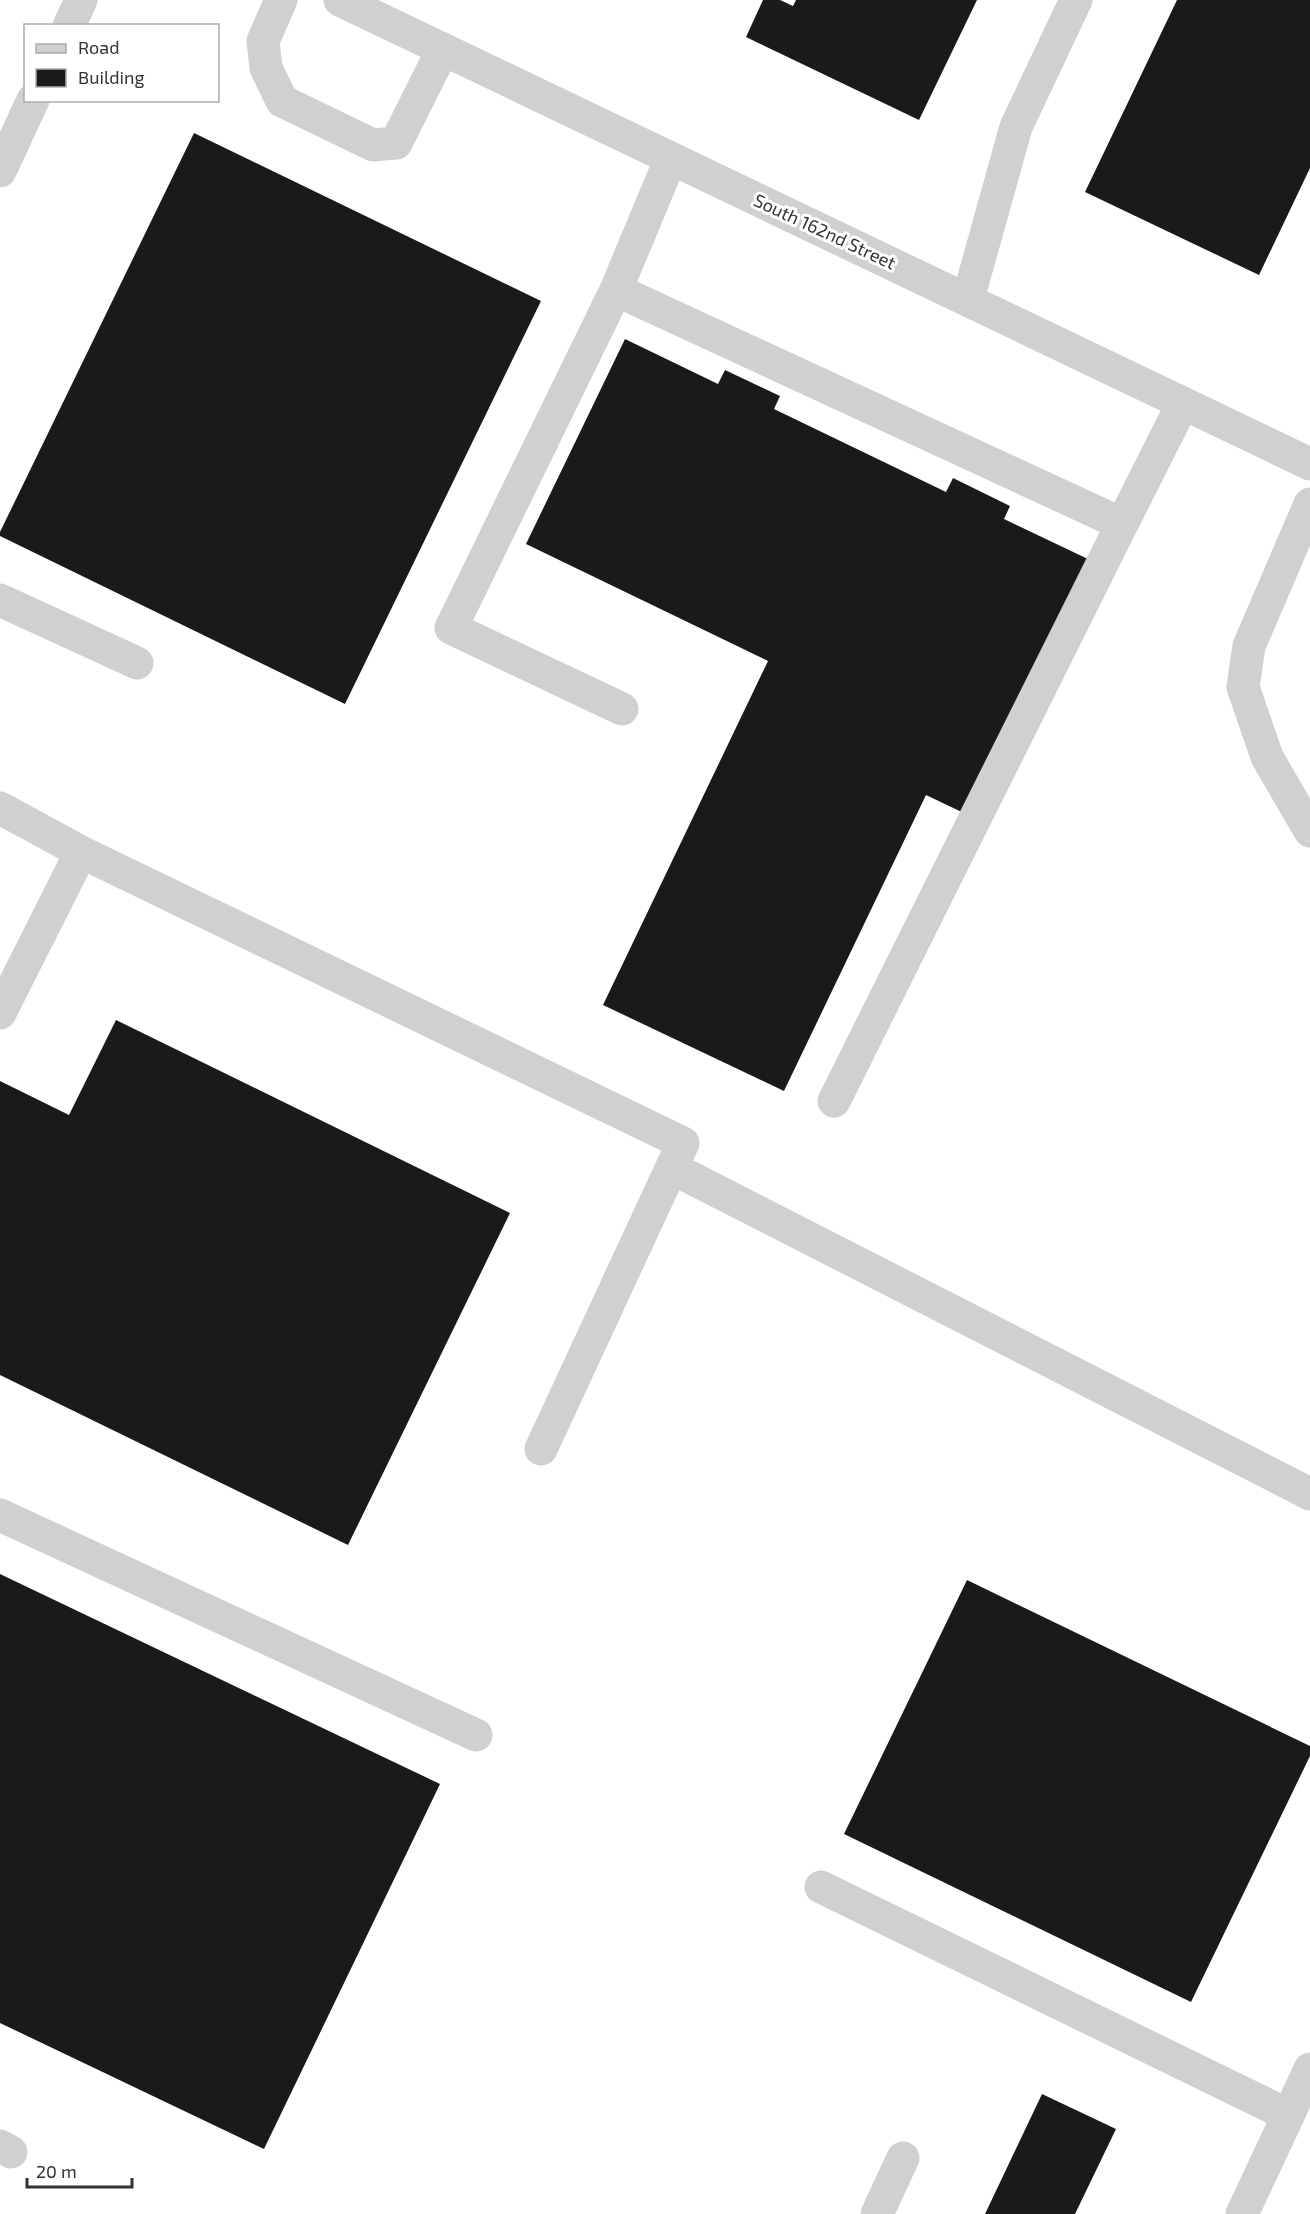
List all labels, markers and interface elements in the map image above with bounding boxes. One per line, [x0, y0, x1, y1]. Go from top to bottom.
legend [24, 24, 219, 102]
text: Road [78, 36, 119, 58]
text: Building [78, 66, 145, 88]
street label: South 162nd Street [750, 188, 900, 274]
scale bar [27, 2151, 132, 2189]
text: 20 m [36, 2160, 77, 2182]

